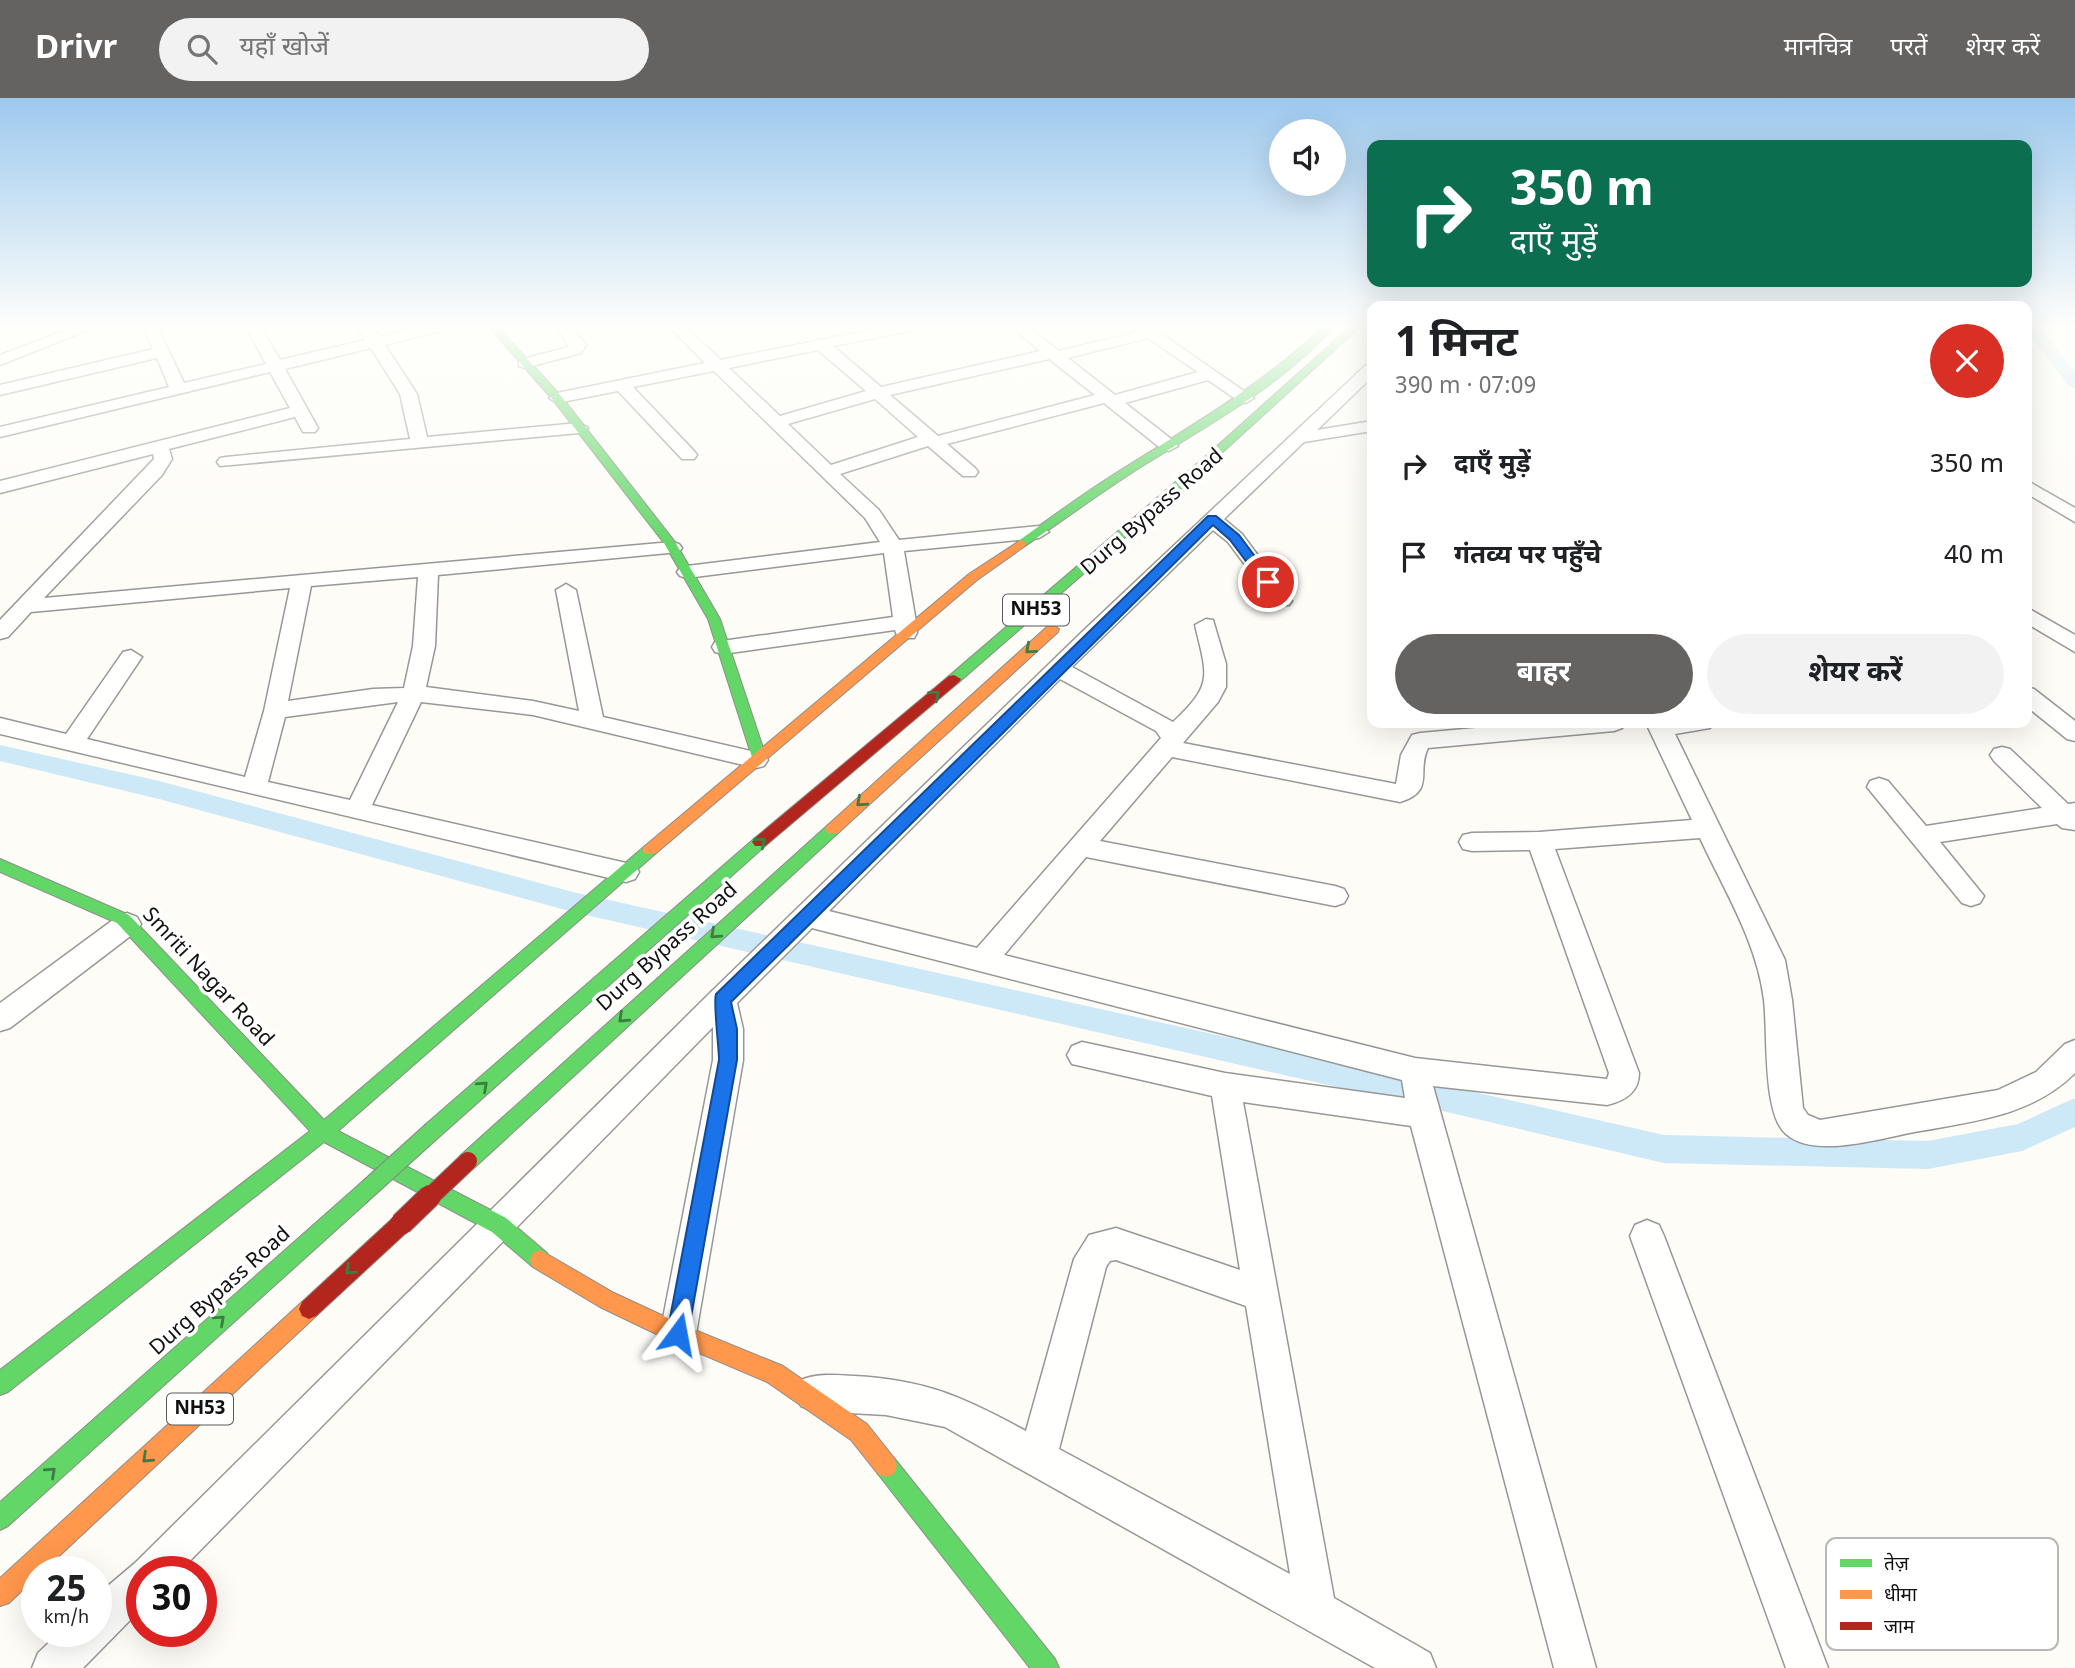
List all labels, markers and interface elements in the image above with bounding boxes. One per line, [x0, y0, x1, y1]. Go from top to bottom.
search box [159, 18, 649, 81]
text: Drivr [35, 28, 117, 71]
icon: search [183, 30, 221, 68]
text: यहाँ खोजें [239, 32, 329, 66]
text: मानचित्र [1784, 33, 1852, 65]
text: परतें [1890, 33, 1927, 65]
text: शेयर करें [1965, 33, 2040, 65]
map controls [1269, 119, 1346, 196]
button: sound [1269, 119, 1346, 196]
text: 350 m [1510, 161, 1654, 225]
icon: right [1395, 168, 1486, 259]
text: दाएँ मुड़ें [1510, 223, 1598, 265]
text: 1 मिनट [1395, 318, 1518, 373]
button: close [1930, 324, 2004, 398]
text: 390 m · 07:09 [1395, 372, 1536, 402]
street label: Durg Bypass Road [1076, 443, 1230, 583]
icon: right [1395, 447, 1433, 485]
text: दाएँ मुड़ें [1454, 449, 1531, 483]
text: 350 m [1930, 449, 2004, 483]
icon: arrive [1395, 538, 1433, 576]
text: गंतव्य पर पहुँचे [1454, 540, 1601, 574]
text: 40 m [1944, 540, 2004, 574]
pin [1238, 552, 1298, 612]
icon: arrive [1249, 563, 1287, 601]
road number: NH53 [1003, 594, 1069, 625]
button: बाहर [1395, 634, 1693, 714]
button: शेयर करें [1707, 634, 2004, 714]
one-way arrow [1025, 641, 1038, 653]
one-way arrow [926, 691, 939, 703]
one-way arrow [856, 793, 869, 806]
one-way arrow [752, 838, 765, 850]
street label: Durg Bypass Road [592, 877, 744, 1019]
street label: Smriti Nagar Road [135, 902, 279, 1054]
one-way arrow [710, 926, 723, 938]
one-way arrow [618, 1009, 631, 1022]
one-way arrow [475, 1081, 488, 1094]
street label: Durg Bypass Road [145, 1221, 297, 1363]
one-way arrow [345, 1262, 358, 1275]
position arrow [641, 1297, 715, 1371]
one-way arrow [212, 1316, 225, 1329]
road number: NH53 [167, 1394, 233, 1424]
one-way arrow [142, 1450, 155, 1462]
one-way arrow [43, 1468, 56, 1480]
legend [1826, 1538, 2058, 1650]
text: तेज़ [1884, 1552, 1910, 1578]
speed limit sign: 30 [126, 1556, 217, 1647]
text: 25 [47, 1570, 86, 1615]
text: धीमा [1884, 1584, 1918, 1609]
text: km/h [44, 1607, 89, 1630]
text: जाम [1884, 1616, 1915, 1641]

